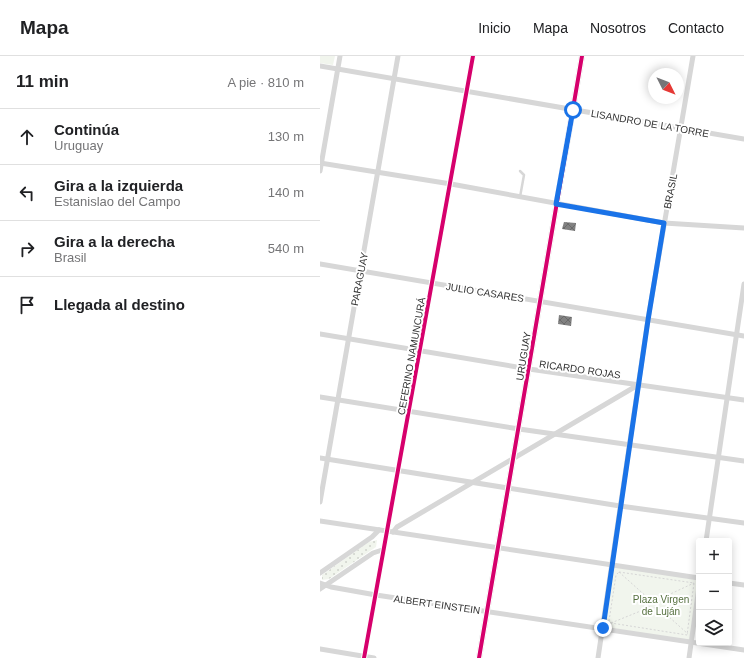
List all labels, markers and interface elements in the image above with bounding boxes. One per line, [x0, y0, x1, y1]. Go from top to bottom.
text: Mapa [20, 17, 69, 38]
text: Inicio [478, 20, 511, 36]
text: Mapa [533, 20, 568, 36]
text: Nosotros [590, 20, 646, 36]
text: Contacto [668, 20, 724, 36]
north arrow [648, 68, 684, 104]
text: 11 min [16, 72, 69, 91]
text: A pie · 810 m [227, 75, 304, 90]
route start [564, 101, 582, 119]
street label: LISANDRO DE LA TORRE [590, 108, 710, 139]
text: Continúa [54, 121, 119, 138]
icon: ahead [16, 126, 38, 148]
text: 130 m [268, 129, 304, 144]
text: Uruguay [54, 138, 103, 153]
street label: BRASIL [662, 172, 679, 210]
text: Gira a la izquierda [54, 177, 183, 194]
icon: left [16, 182, 38, 204]
text: 140 m [268, 185, 304, 200]
text: Estanislao del Campo [54, 194, 180, 209]
text: Gira a la derecha [54, 233, 175, 250]
icon: right [16, 238, 38, 260]
text: 540 m [268, 241, 304, 256]
text: Brasil [54, 250, 87, 265]
street label: PARAGUAY [349, 251, 370, 307]
street label: JULIO CASARES [445, 281, 525, 304]
icon: arrive [16, 294, 38, 316]
text: Llegada al destino [54, 296, 185, 313]
street label: CEFERINO NAMUNCURÁ [395, 296, 427, 416]
street label: URUGUAY [514, 331, 533, 381]
street label: RICARDO ROJAS [538, 358, 622, 381]
map controls [696, 538, 732, 646]
button: + [696, 538, 732, 574]
button: − [696, 574, 732, 610]
street label: ALBERT EINSTEIN [393, 593, 481, 616]
park label: Plaza Virgen de Luján [633, 594, 689, 617]
button: layers [696, 610, 732, 646]
route end [594, 619, 612, 637]

